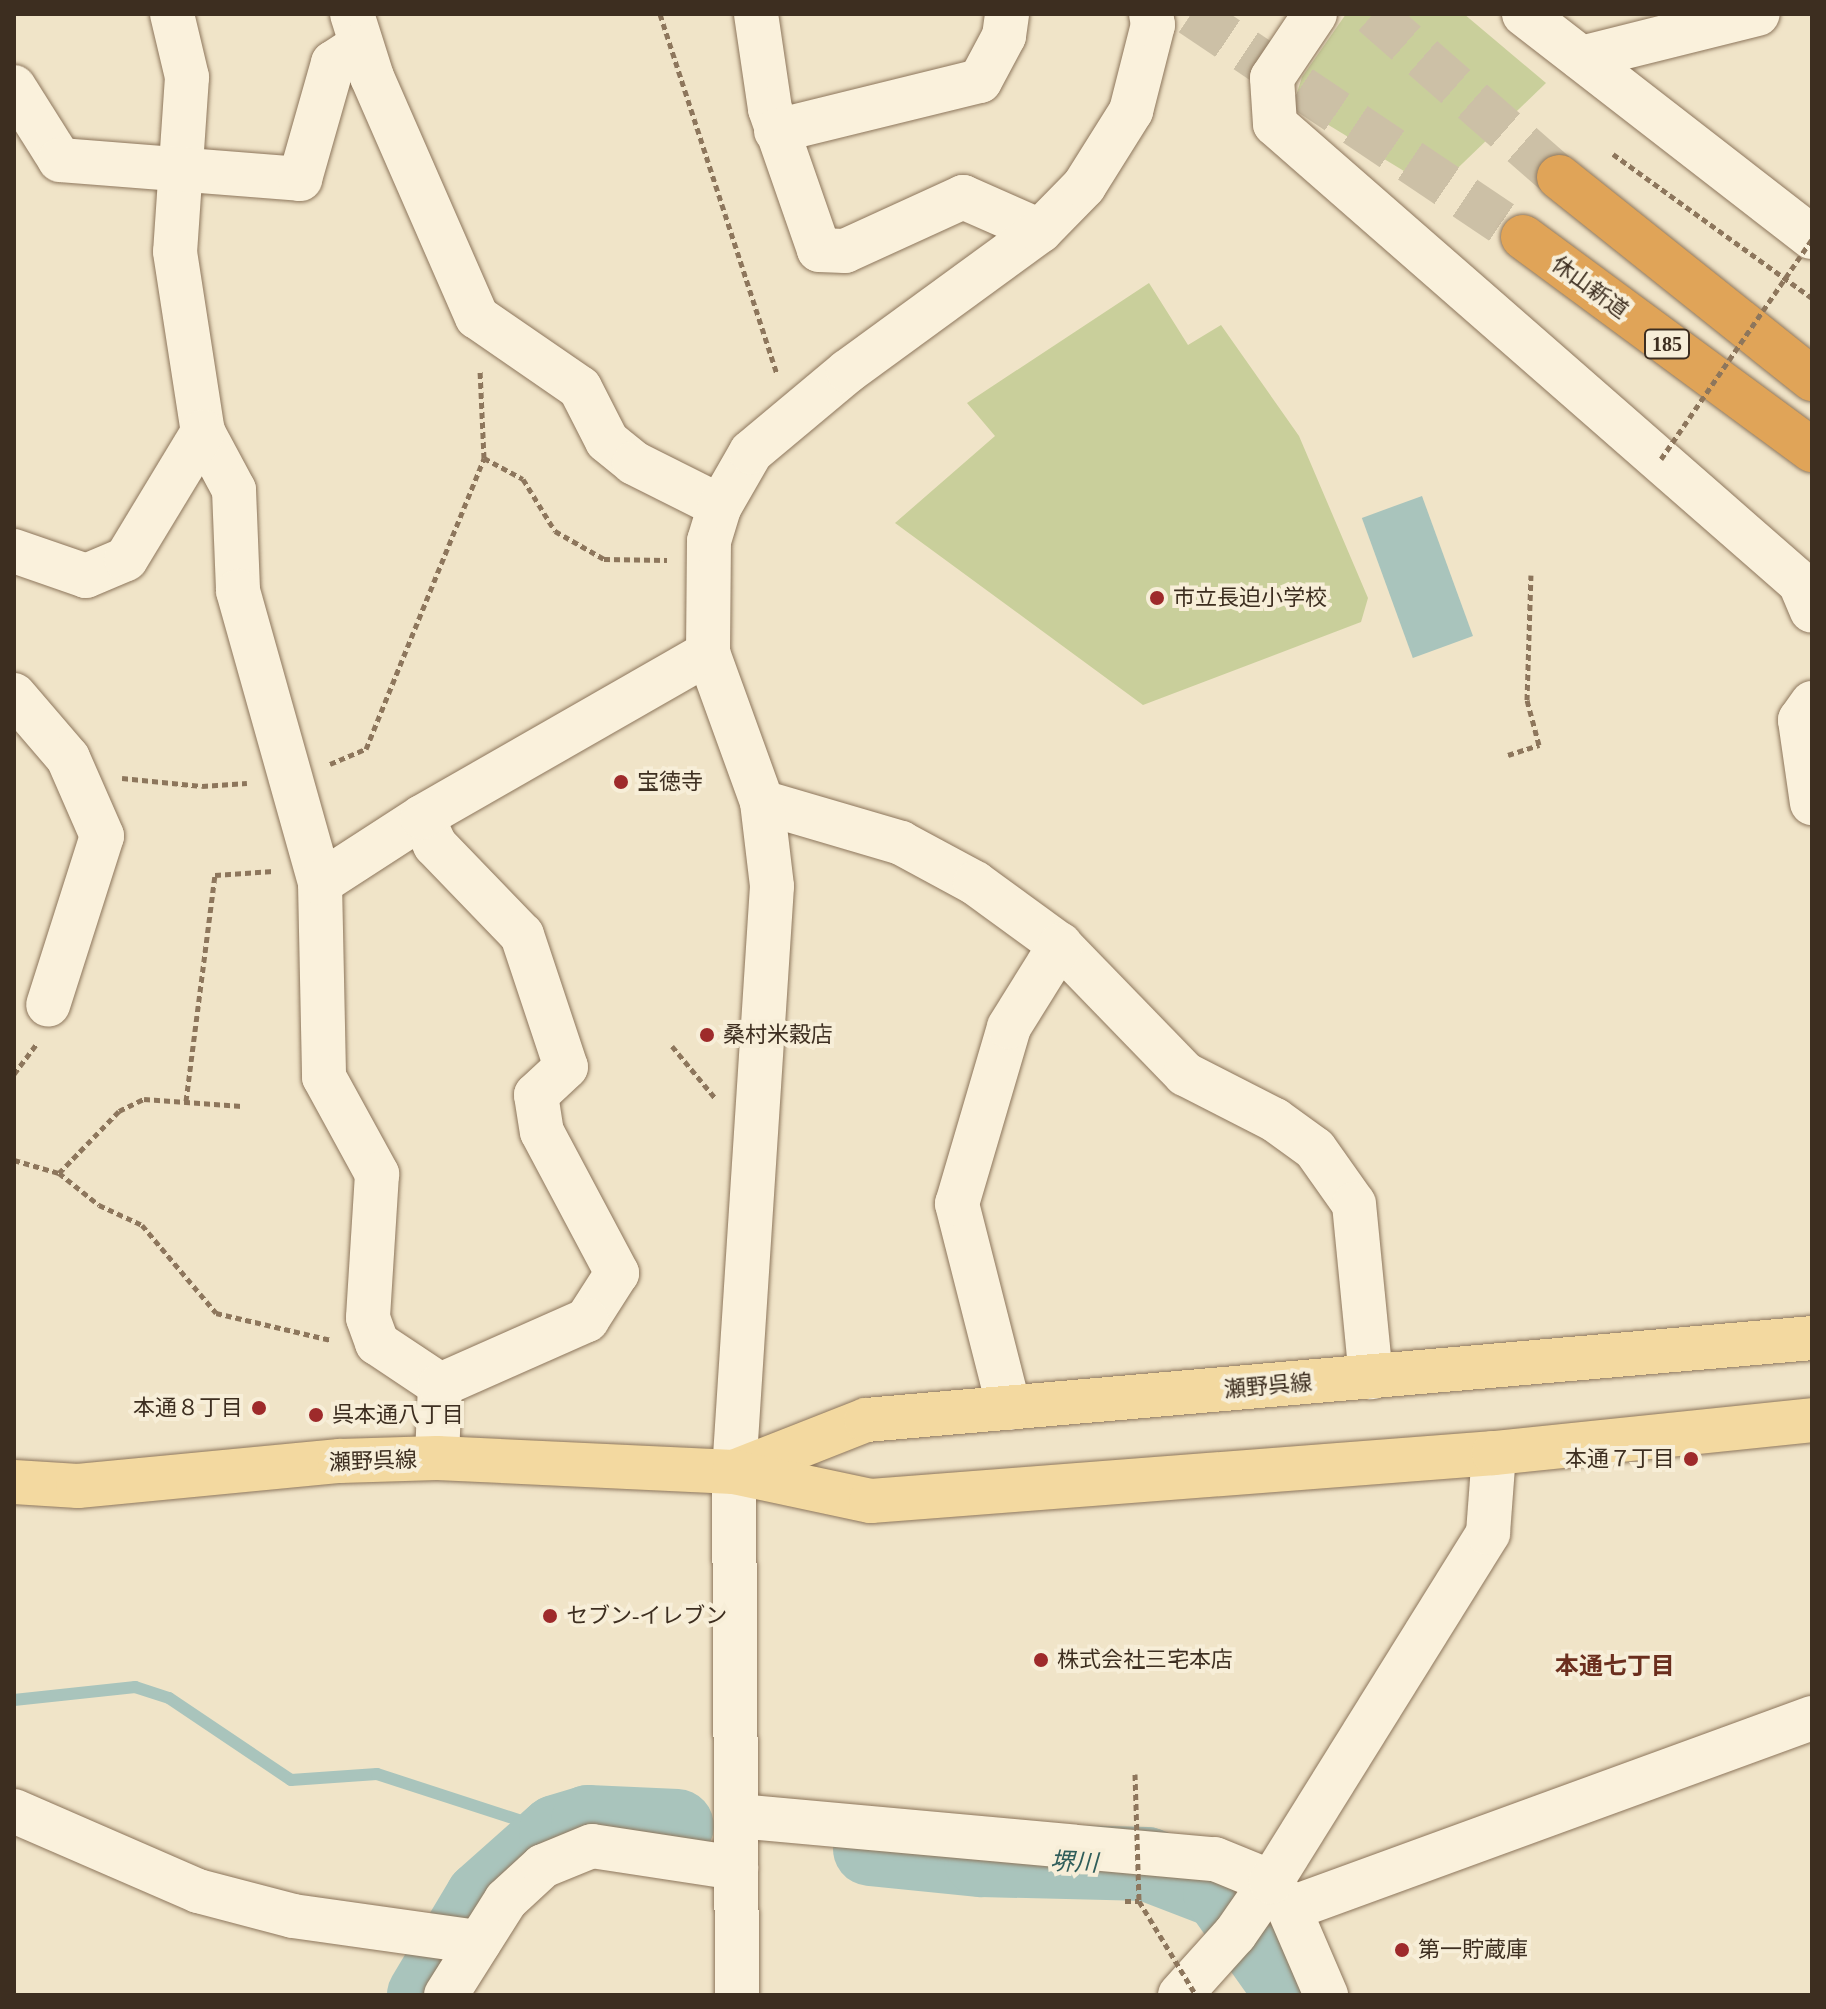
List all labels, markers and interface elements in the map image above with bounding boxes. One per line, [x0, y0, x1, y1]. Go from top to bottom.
street label: 休山新道 [1547, 250, 1633, 324]
road number: 185 [1643, 328, 1691, 360]
place label: 市立長迫小学校 [1173, 585, 1327, 611]
marker: 市立長迫小学校 [1148, 589, 1166, 607]
place label: 宝徳寺 [637, 769, 703, 795]
marker: 宝徳寺 [612, 773, 630, 791]
place label: 桑村米穀店 [723, 1022, 833, 1048]
marker: 桑村米穀店 [698, 1026, 716, 1044]
street label: 瀬野呉線 [1223, 1369, 1313, 1403]
place label: 本通８丁目 [133, 1395, 243, 1421]
marker: 本通８丁目 [250, 1399, 268, 1417]
place label: 呉本通八丁目 [332, 1402, 464, 1428]
marker: 呉本通八丁目 [307, 1406, 325, 1424]
street label: 瀬野呉線 [329, 1446, 417, 1476]
place label: 本通７丁目 [1565, 1446, 1675, 1472]
marker: 本通７丁目 [1682, 1450, 1700, 1468]
place label: セブン-イレブン [566, 1603, 727, 1629]
marker: セブン-イレブン [541, 1607, 559, 1625]
place label: 株式会社三宅本店 [1057, 1647, 1233, 1673]
marker: 株式会社三宅本店 [1032, 1651, 1050, 1669]
district label: 本通七丁目 [1555, 1653, 1675, 1681]
water label: 堺川 [1050, 1848, 1098, 1878]
place label: 第一貯蔵庫 [1418, 1937, 1528, 1963]
marker: 第一貯蔵庫 [1393, 1941, 1411, 1959]

